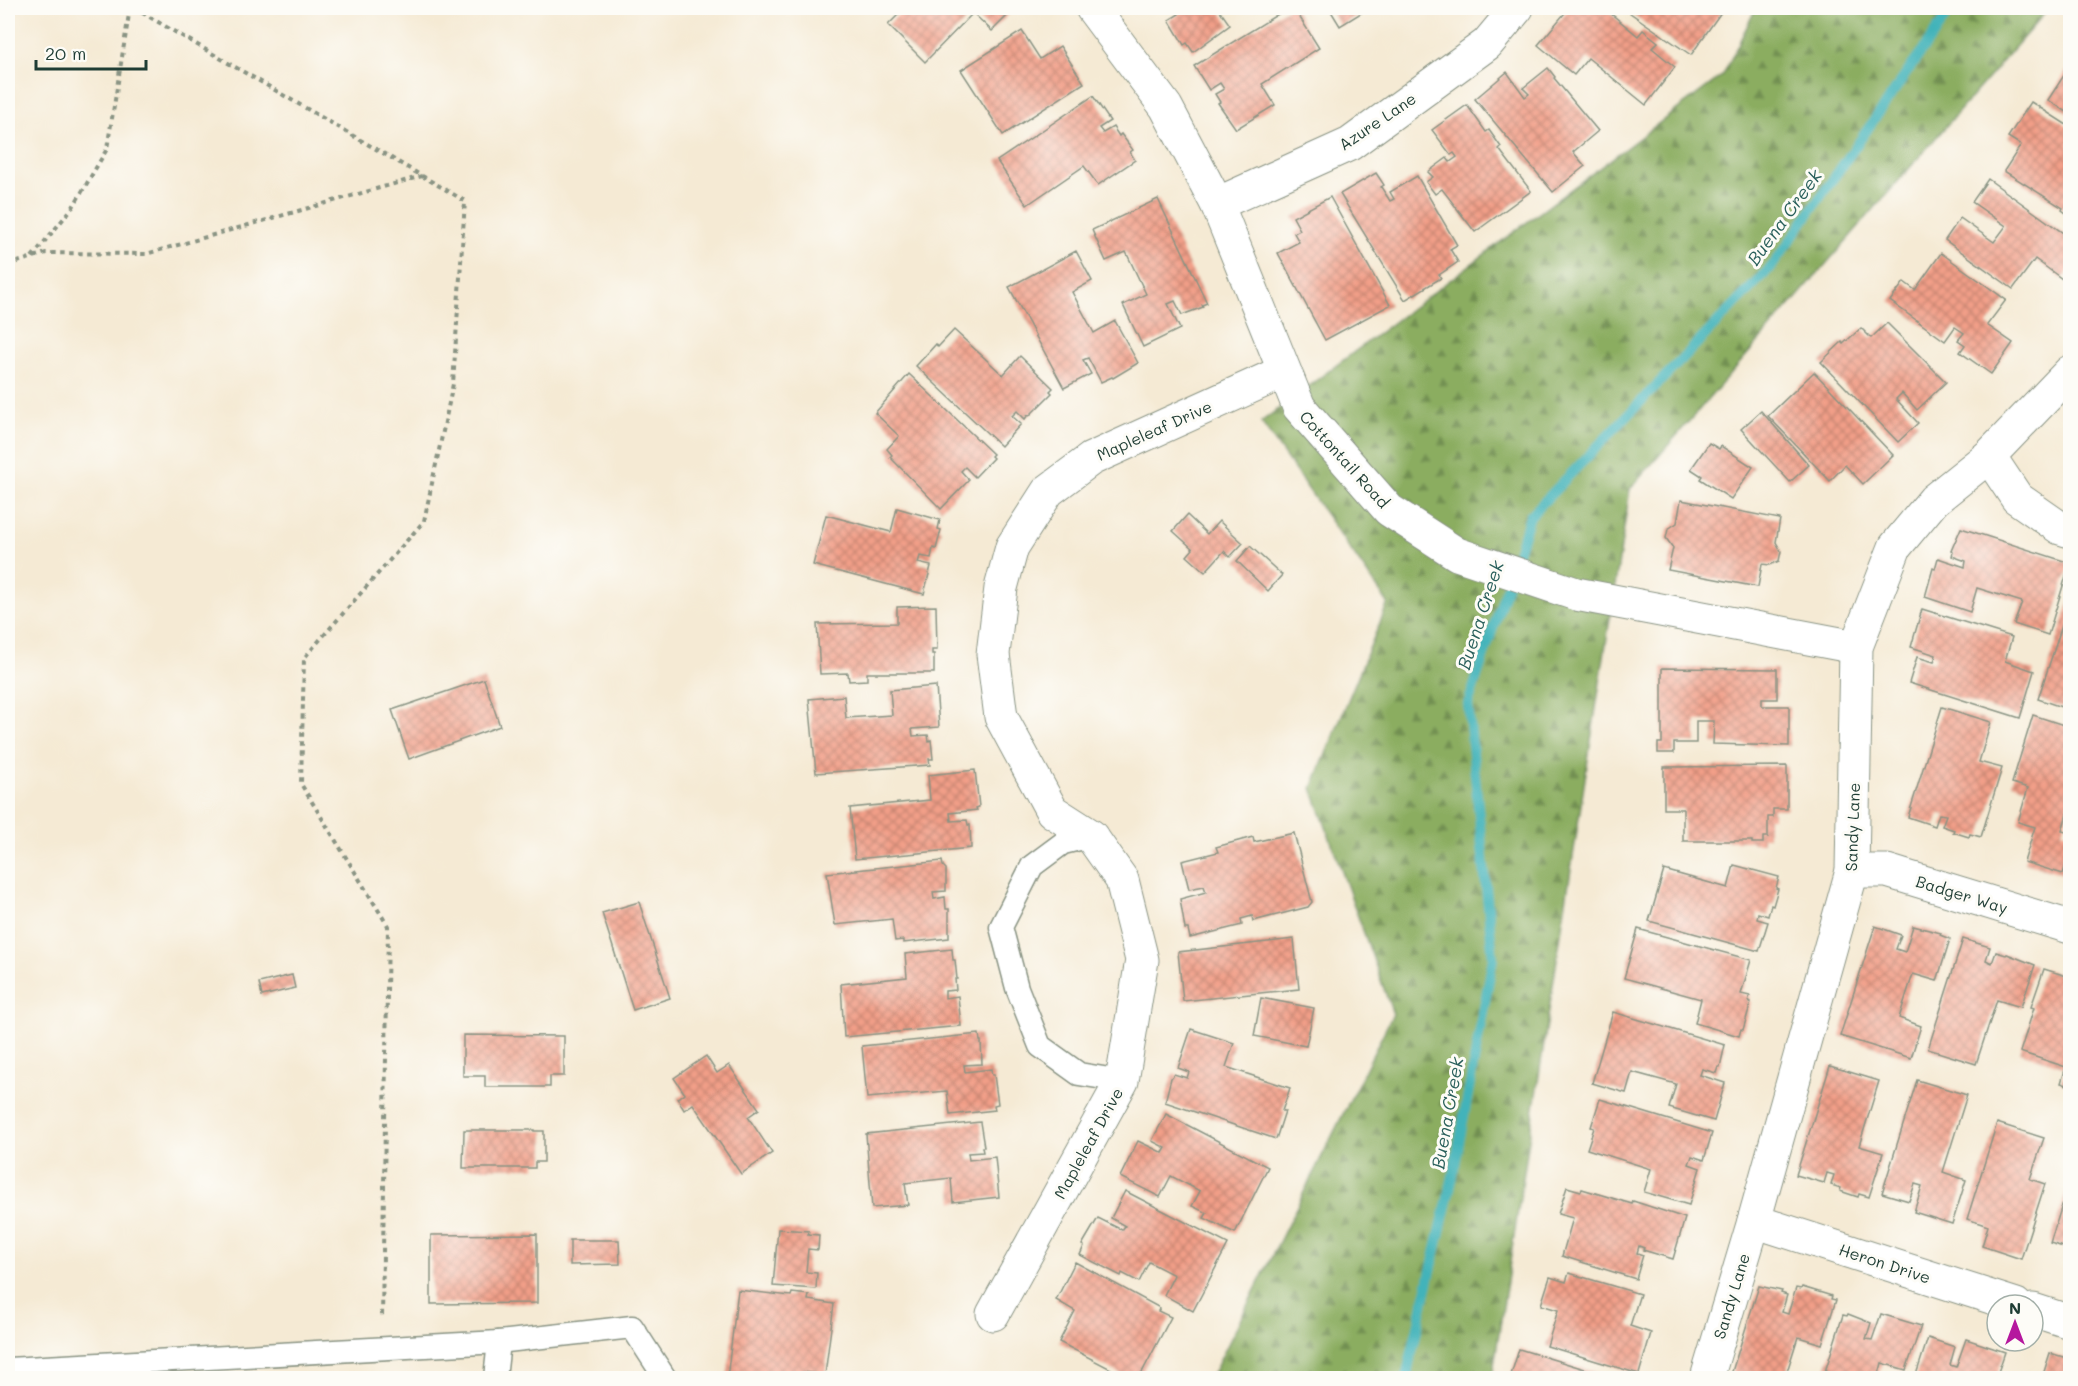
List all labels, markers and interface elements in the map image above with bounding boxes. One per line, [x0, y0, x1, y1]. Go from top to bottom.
scale bar [36, 33, 146, 71]
text: 20 m [45, 41, 86, 65]
street label: Azure Lane [1334, 87, 1420, 155]
water label: Buena Creek [1741, 164, 1827, 270]
street label: Mapleleaf Drive [1093, 395, 1215, 465]
street label: Cottontail Road [1296, 406, 1394, 512]
water label: Buena Creek [1451, 557, 1509, 672]
street label: Sandy Lane [1840, 782, 1864, 872]
street label: Badger Way [1914, 870, 2010, 918]
water label: Buena Creek [1425, 1055, 1469, 1171]
street label: Mapleleaf Drive [1049, 1084, 1127, 1202]
street label: Heron Drive [1837, 1238, 1933, 1288]
street label: Sandy Lane [1708, 1251, 1754, 1341]
north arrow [1985, 1293, 2045, 1353]
text: N [2009, 1297, 2021, 1318]

